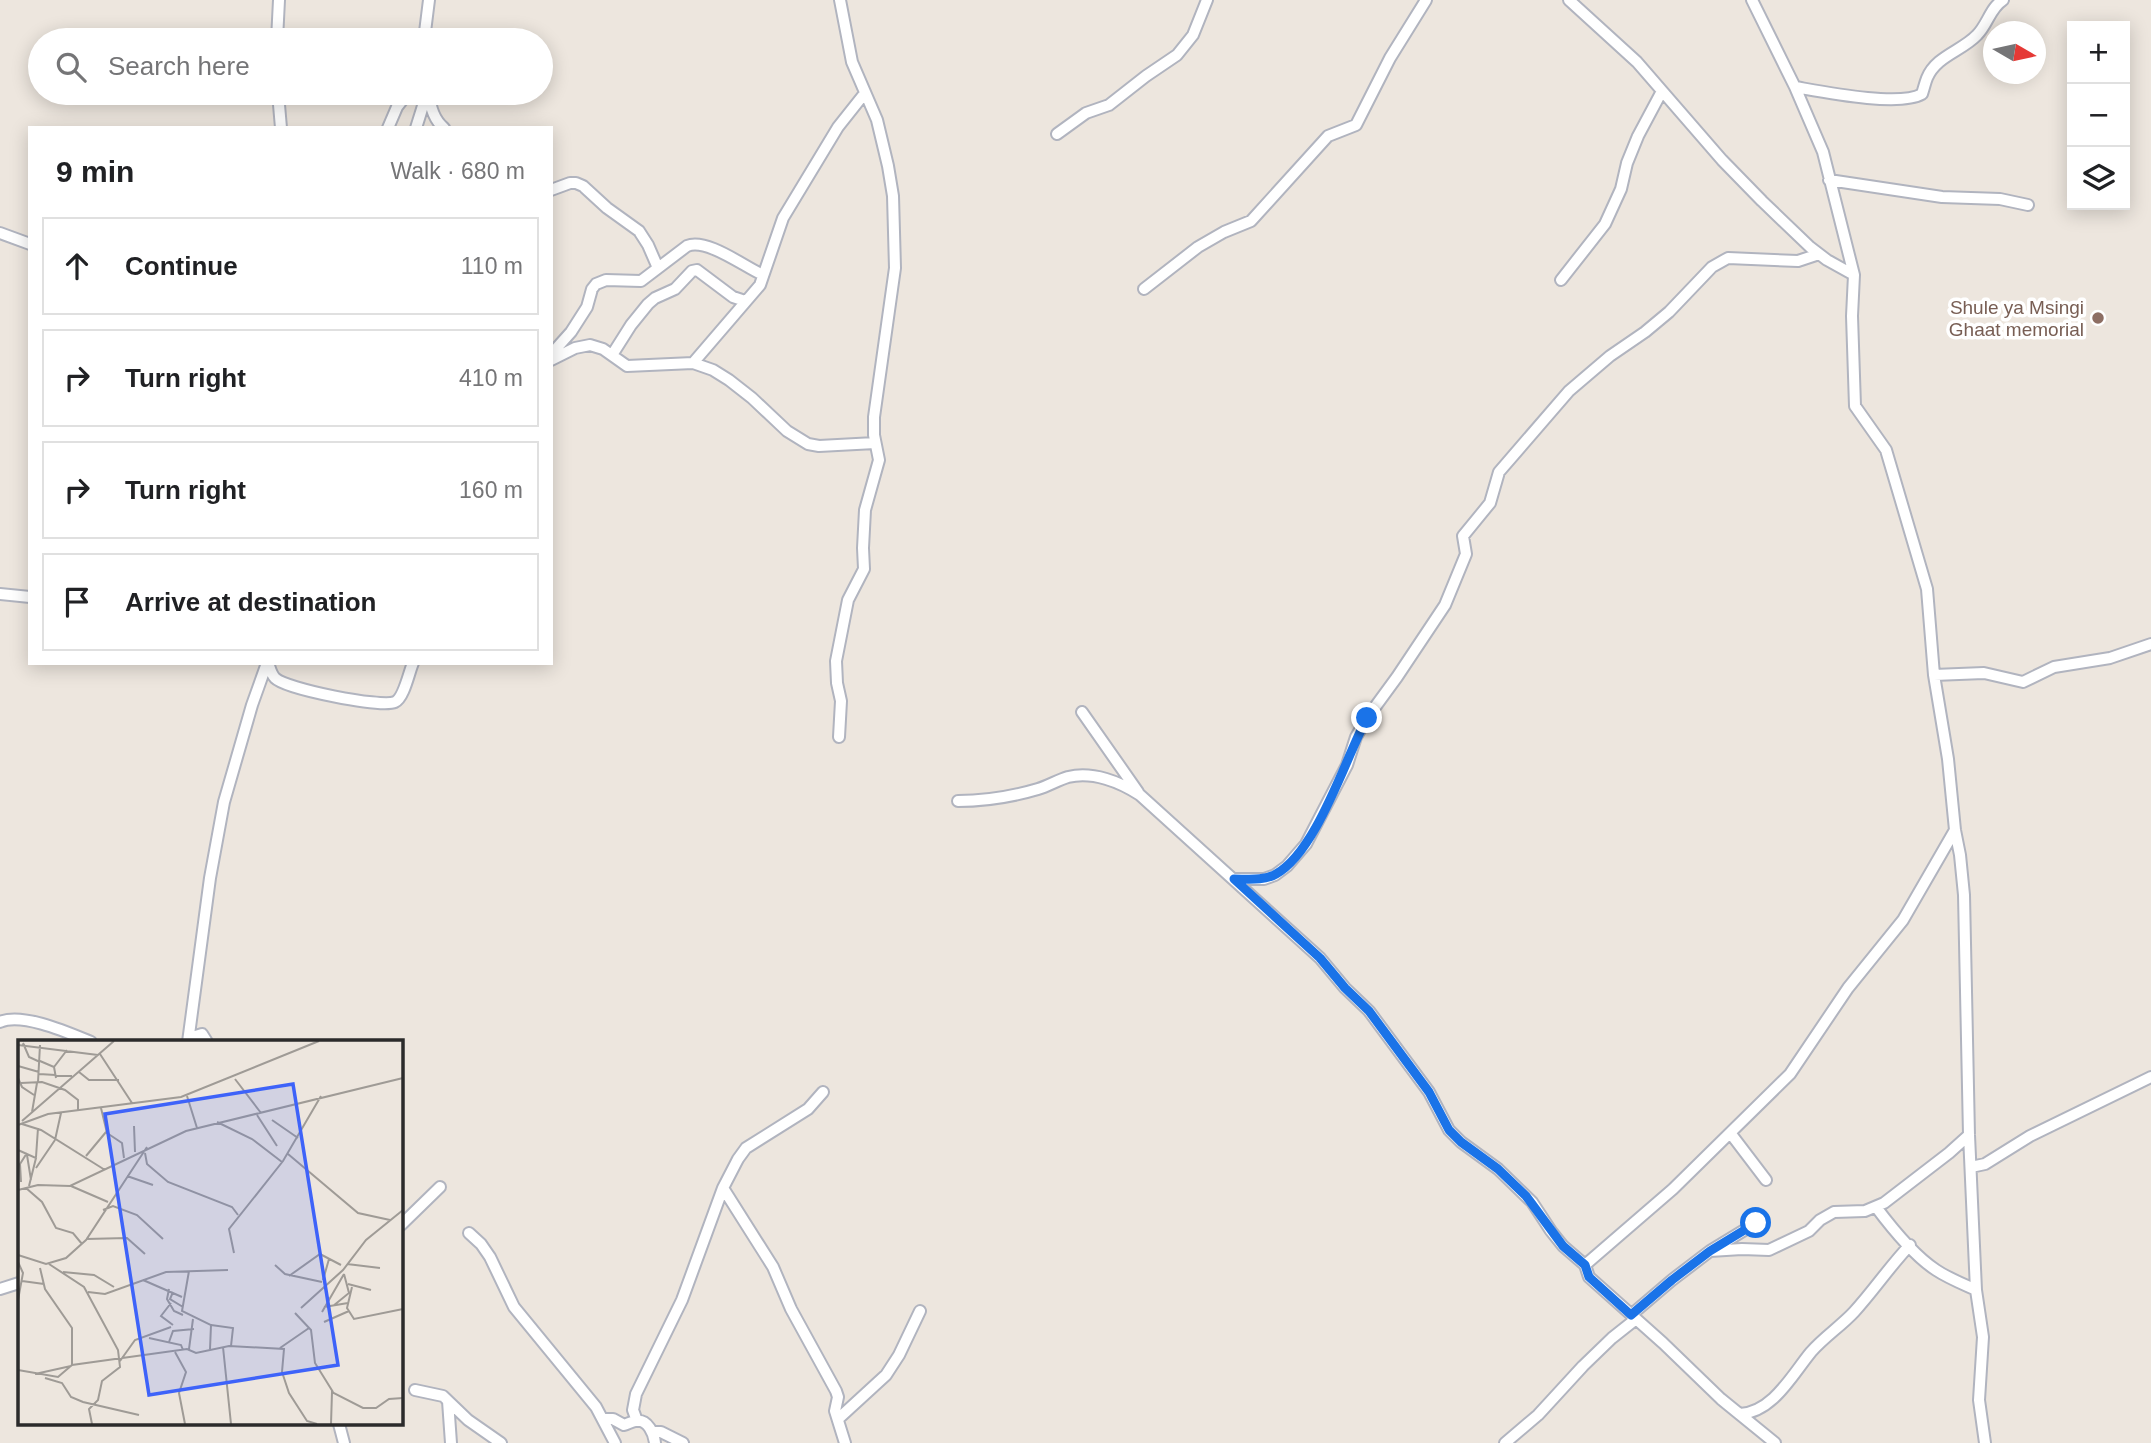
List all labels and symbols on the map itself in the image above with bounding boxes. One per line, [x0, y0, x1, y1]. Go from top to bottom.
north arrow [1983, 21, 2046, 84]
place label: Shule ya Msingi Ghaat memorial [1949, 297, 2084, 340]
marker: Shule ya Msingi Ghaat memorial [2090, 310, 2106, 326]
route end [1351, 702, 1382, 733]
inset map [18, 1040, 402, 1426]
route start [1740, 1207, 1771, 1238]

